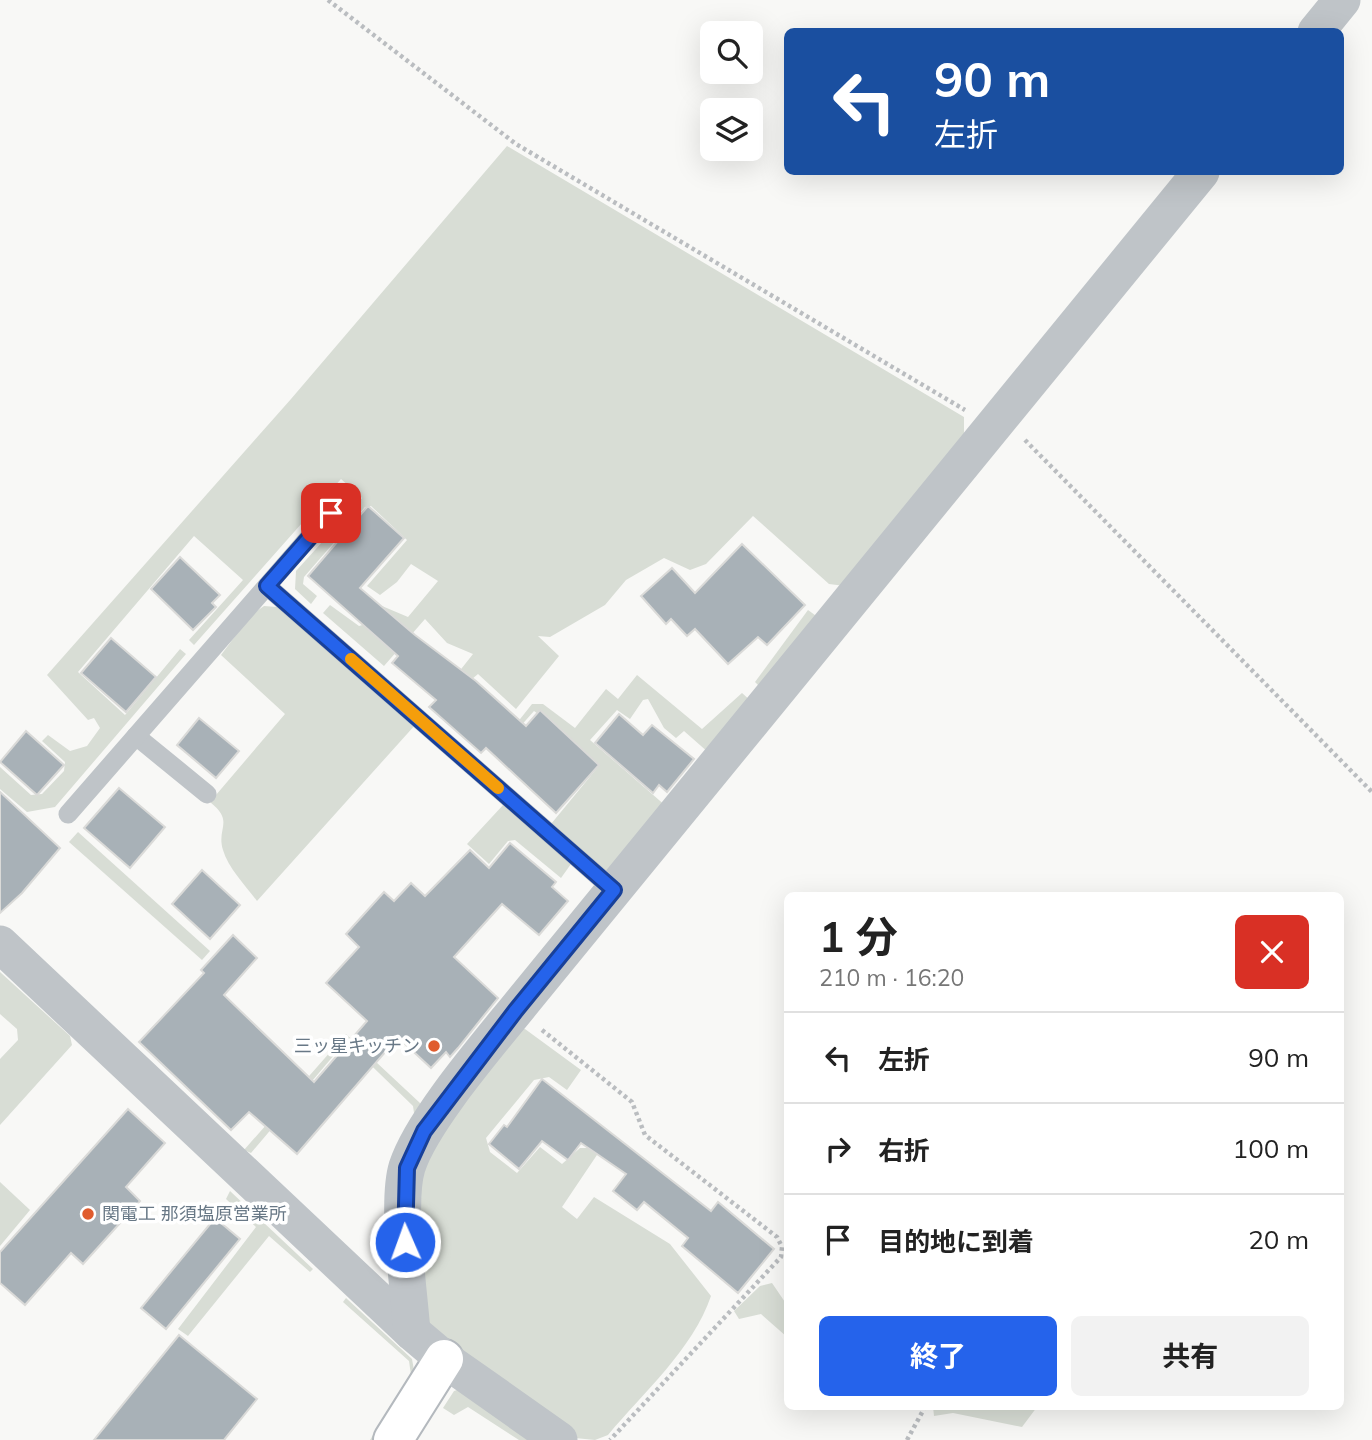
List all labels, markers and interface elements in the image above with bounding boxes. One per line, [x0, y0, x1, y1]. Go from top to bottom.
map controls [700, 21, 763, 161]
button: search [700, 21, 763, 84]
text: 90 m [934, 48, 1050, 109]
icon: left [819, 56, 910, 147]
button: layers [700, 98, 763, 161]
text: 左折 [934, 114, 998, 154]
pin [301, 483, 361, 543]
icon: arrive [312, 494, 350, 532]
text: 1 分 [819, 910, 898, 963]
button: close [1235, 915, 1309, 989]
text: 210 m · 16:20 [819, 963, 964, 992]
place label: 三ッ星キッチン [294, 1034, 420, 1057]
marker: 三ッ星キッチン [426, 1038, 442, 1054]
icon: left [819, 1039, 857, 1077]
text: 90 m [1248, 1041, 1309, 1074]
text: 左折 [878, 1043, 930, 1076]
icon: right [819, 1130, 857, 1168]
text: 100 m [1233, 1132, 1309, 1165]
text: 右折 [878, 1134, 930, 1167]
place label: 関電工 那須塩原営業所 [102, 1202, 287, 1225]
position arrow [368, 1205, 442, 1279]
marker: 関電工 那須塩原営業所 [80, 1206, 96, 1222]
icon: arrive [819, 1221, 857, 1259]
text: 20 m [1248, 1223, 1309, 1256]
text: 目的地に到着 [878, 1225, 1034, 1258]
button: 終了 [819, 1316, 1057, 1396]
button: 共有 [1071, 1316, 1309, 1396]

